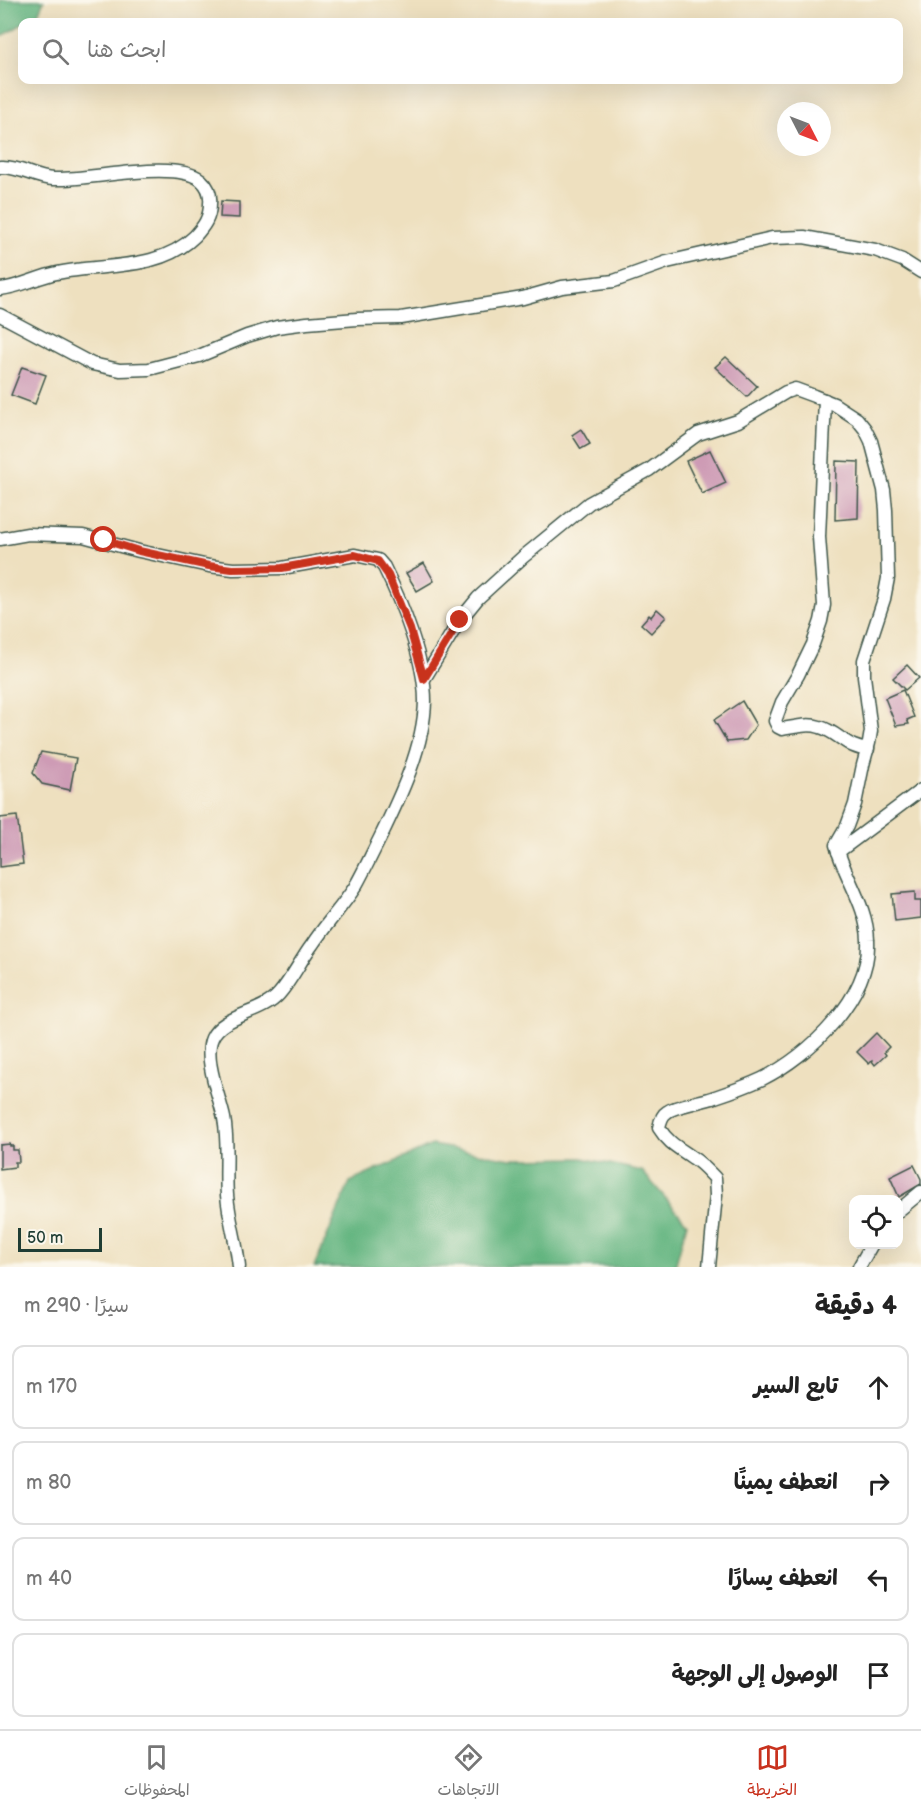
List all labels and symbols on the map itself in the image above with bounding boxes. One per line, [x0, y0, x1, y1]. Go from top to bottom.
north arrow [777, 102, 831, 156]
route start [90, 526, 116, 552]
route end [446, 606, 472, 632]
scale bar [18, 1225, 102, 1252]

